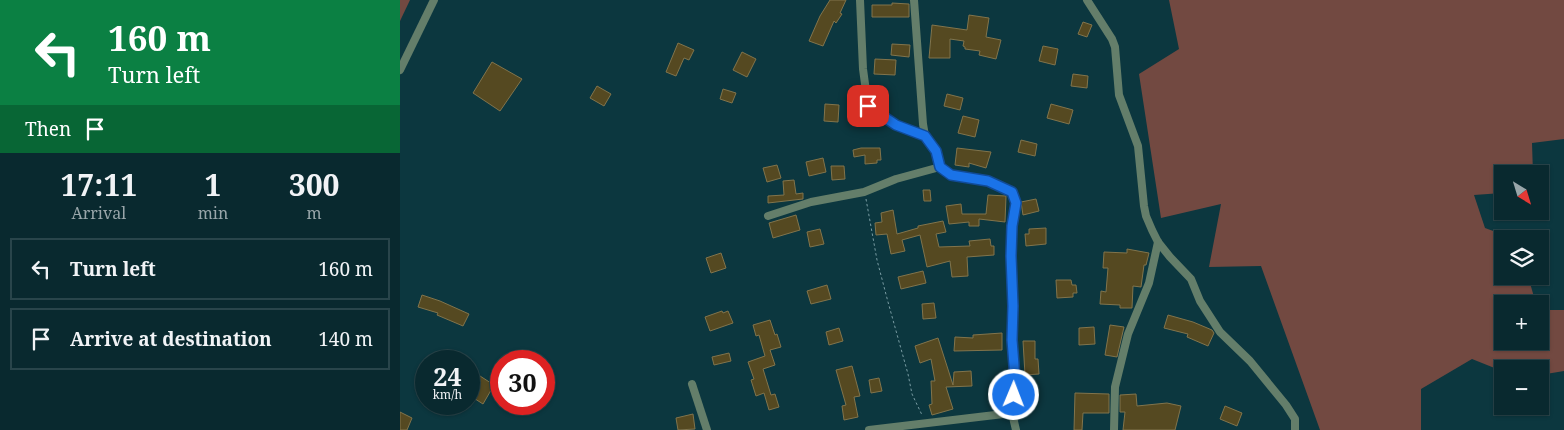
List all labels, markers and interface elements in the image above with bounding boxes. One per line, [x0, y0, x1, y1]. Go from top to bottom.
text: 160 m [108, 14, 211, 61]
icon: left [25, 20, 90, 85]
text: Turn left [108, 59, 200, 89]
pin [847, 85, 889, 127]
icon: arrive [854, 92, 882, 120]
icon: arrive [81, 115, 109, 143]
text: Then [25, 116, 71, 142]
text: 17:11 [60, 164, 137, 205]
text: 1 [205, 164, 221, 205]
text: 300 [289, 164, 340, 205]
north arrow [1494, 165, 1549, 220]
map controls [1494, 165, 1549, 415]
text: Arrival [72, 202, 126, 224]
text: min [198, 202, 228, 224]
text: m [307, 202, 322, 224]
button: layers [1494, 230, 1549, 285]
icon: left [27, 255, 55, 283]
text: Turn left [70, 256, 156, 282]
text: 160 m [318, 256, 373, 282]
button: + [1494, 295, 1549, 350]
icon: arrive [27, 325, 55, 353]
text: Arrive at destination [70, 326, 272, 352]
text: 140 m [318, 326, 373, 352]
speed limit sign: 30 [490, 350, 555, 415]
text: 24 [433, 359, 462, 393]
button: − [1494, 360, 1549, 415]
position arrow [987, 368, 1039, 420]
text: km/h [433, 386, 462, 403]

